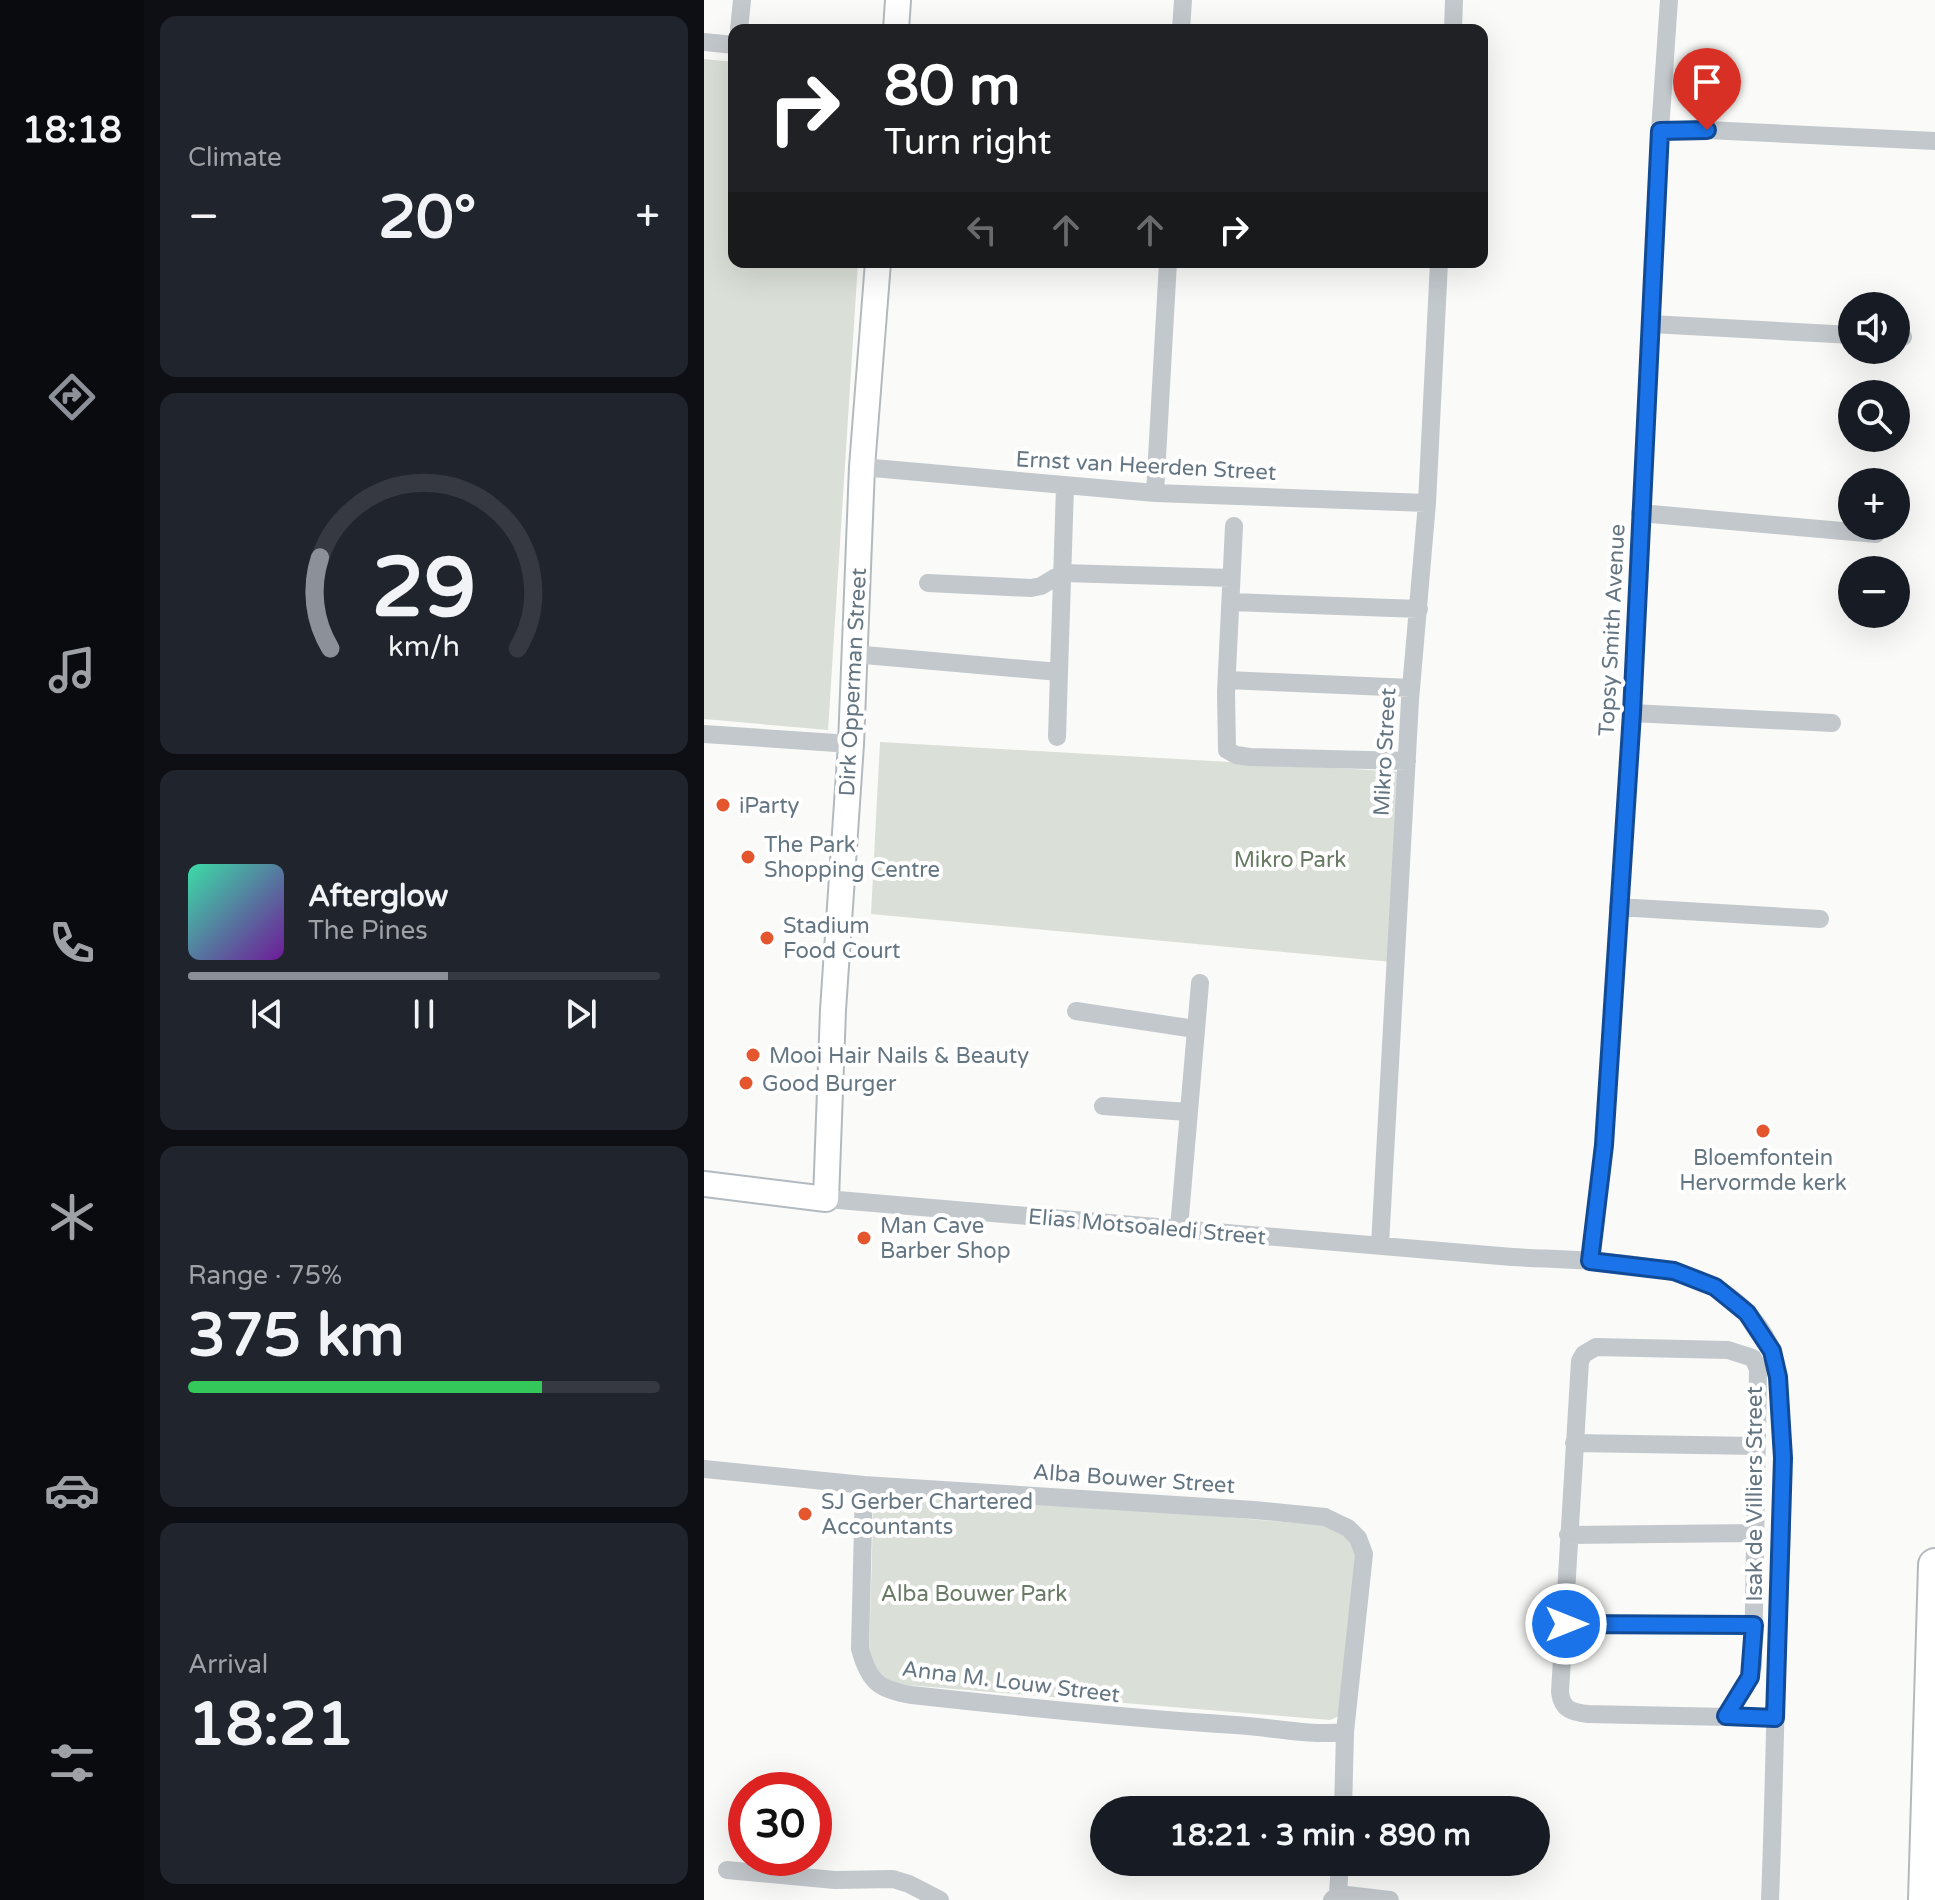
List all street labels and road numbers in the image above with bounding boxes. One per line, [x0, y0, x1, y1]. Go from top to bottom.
street label: Ernst van Heerden Street [1015, 446, 1277, 486]
street label: Topsy Smith Avenue [1593, 523, 1631, 737]
street label: Dirk Opperman Street [834, 567, 872, 797]
street label: Mikro Street [1369, 687, 1401, 817]
street label: Elias Motsoaledi Street [1027, 1204, 1267, 1250]
street label: Isak de Villiers Street [1742, 1386, 1768, 1602]
street label: Alba Bouwer Street [1032, 1459, 1236, 1499]
street label: Anna M. Louw Street [900, 1656, 1121, 1708]

